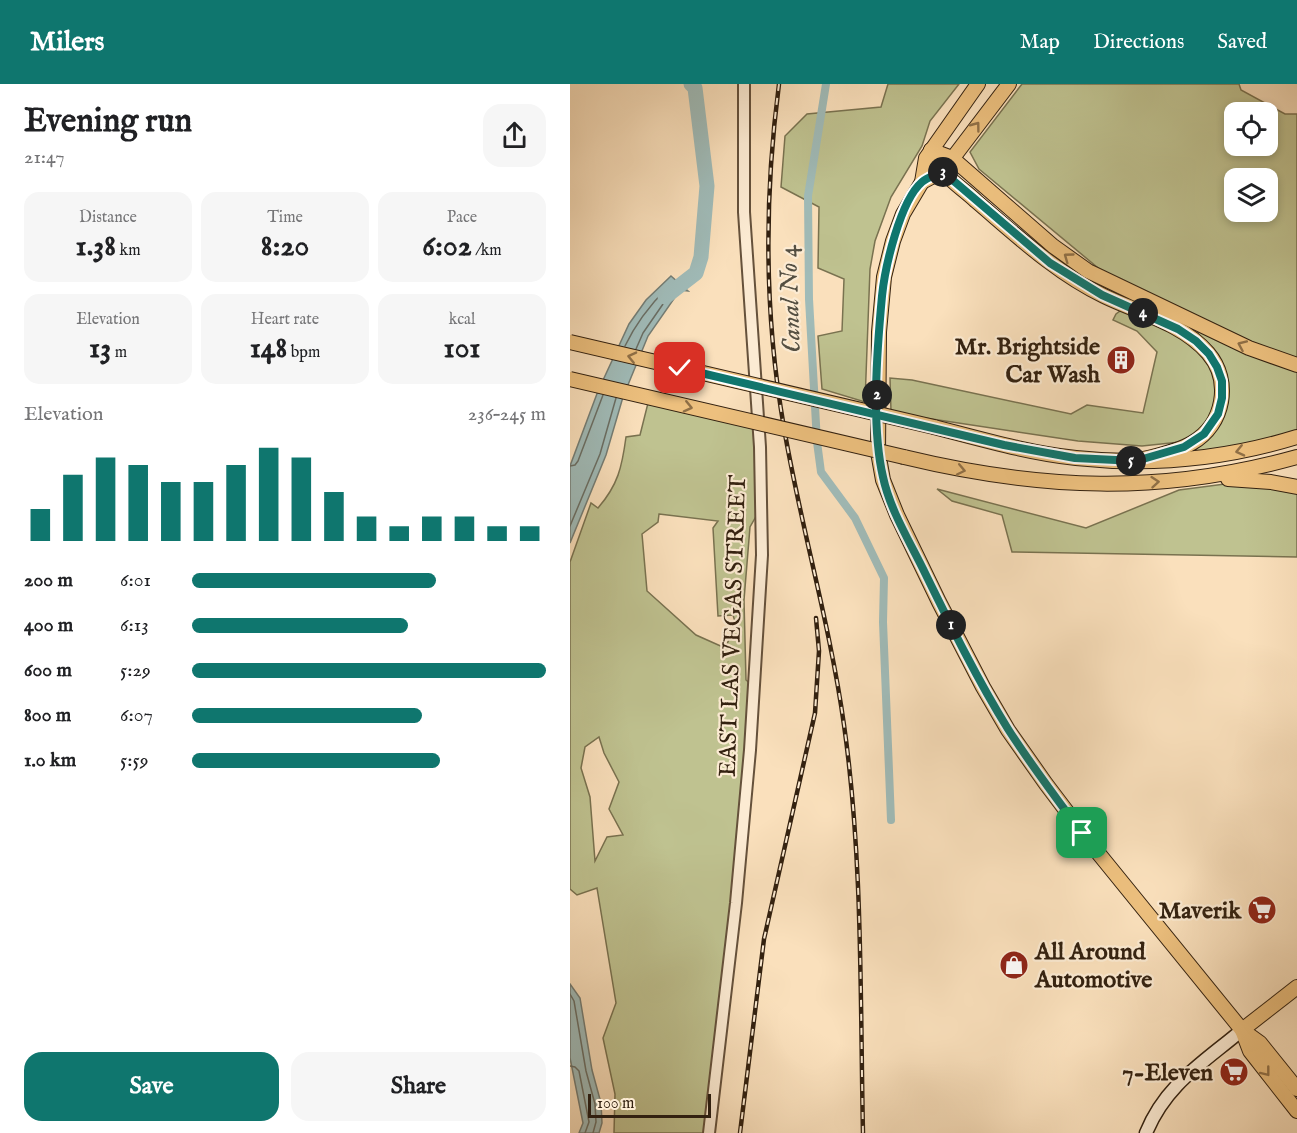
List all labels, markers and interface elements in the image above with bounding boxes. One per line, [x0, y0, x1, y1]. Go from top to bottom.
text: Milers [30, 25, 104, 60]
text: Map [1020, 29, 1060, 56]
text: Directions [1093, 29, 1184, 56]
text: Saved [1217, 29, 1267, 56]
text: Evening run [24, 101, 192, 143]
map controls [1224, 102, 1278, 222]
button: locate [1224, 102, 1278, 156]
button: share [483, 104, 546, 167]
one-way arrow [969, 122, 980, 133]
text: 21:47 [24, 145, 65, 170]
pin: 3 [928, 157, 958, 187]
text: 3 [940, 162, 946, 182]
button: layers [1224, 168, 1278, 222]
text: Distance [79, 208, 137, 228]
text: Time [267, 208, 303, 228]
text: Pace [447, 208, 477, 228]
text: 1.38 [76, 228, 116, 266]
text: 8:20 [261, 228, 309, 266]
text: 6:02 [422, 228, 472, 266]
text: km [116, 241, 141, 261]
text: /km [472, 241, 502, 261]
water label: Canal No 4 [772, 244, 809, 354]
one-way arrow [1064, 254, 1075, 265]
pin: 4 [1128, 298, 1158, 328]
text: 4 [1139, 303, 1147, 323]
text: Elevation [76, 310, 140, 330]
text: Heart rate [251, 310, 319, 330]
text: kcal [449, 310, 475, 330]
text: 13 [89, 330, 111, 368]
text: 148 [250, 330, 287, 368]
text: 101 [444, 330, 480, 368]
place label: Mr. Brightside Car Wash [955, 332, 1100, 391]
one-way arrow [1238, 340, 1249, 352]
pin [654, 342, 705, 393]
text: m [111, 343, 127, 363]
text: bpm [287, 343, 320, 363]
building icon: Mr. Brightside Car Wash [1105, 344, 1137, 376]
one-way arrow [627, 351, 637, 364]
icon: check [663, 351, 696, 384]
pin: 2 [862, 380, 892, 410]
text: 2 [873, 385, 881, 405]
one-way arrow [683, 400, 693, 413]
text: Elevation [24, 402, 103, 427]
text: 236–245 m [468, 402, 546, 427]
one-way arrow [1236, 444, 1246, 457]
pin: 5 [1116, 446, 1146, 476]
text: 5 [1128, 451, 1134, 471]
one-way arrow [956, 463, 966, 476]
street label: EAST LAS VEGAS STREET [713, 474, 754, 778]
one-way arrow [1150, 476, 1159, 489]
text: 200 m [24, 568, 73, 593]
text: 6:01 [120, 568, 151, 593]
pin: 1 [936, 610, 966, 640]
text: 400 m [24, 613, 73, 638]
text: 6:13 [120, 613, 149, 638]
text: 1 [948, 615, 954, 635]
text: 600 m [24, 658, 72, 683]
text: 5:29 [120, 658, 151, 683]
text: 800 m [24, 703, 71, 728]
text: 6:07 [120, 703, 153, 728]
text: 1.0 km [24, 748, 76, 773]
text: 5:59 [120, 748, 149, 773]
pin [1056, 807, 1107, 858]
icon: arrive [1065, 816, 1098, 849]
supermarket icon: Maverik [1246, 894, 1278, 926]
place label: Maverik [1159, 896, 1242, 927]
place label: All Around Automotive [1034, 937, 1152, 996]
shop icon: All Around Automotive [998, 949, 1030, 981]
button: Save [24, 1052, 279, 1121]
button: Share [291, 1052, 546, 1121]
supermarket icon: 7-Eleven [1218, 1056, 1250, 1088]
place label: 7-Eleven [1122, 1058, 1213, 1089]
one-way arrow [1259, 1065, 1270, 1076]
scale bar [588, 1091, 711, 1118]
text: 100 m [597, 1094, 634, 1114]

